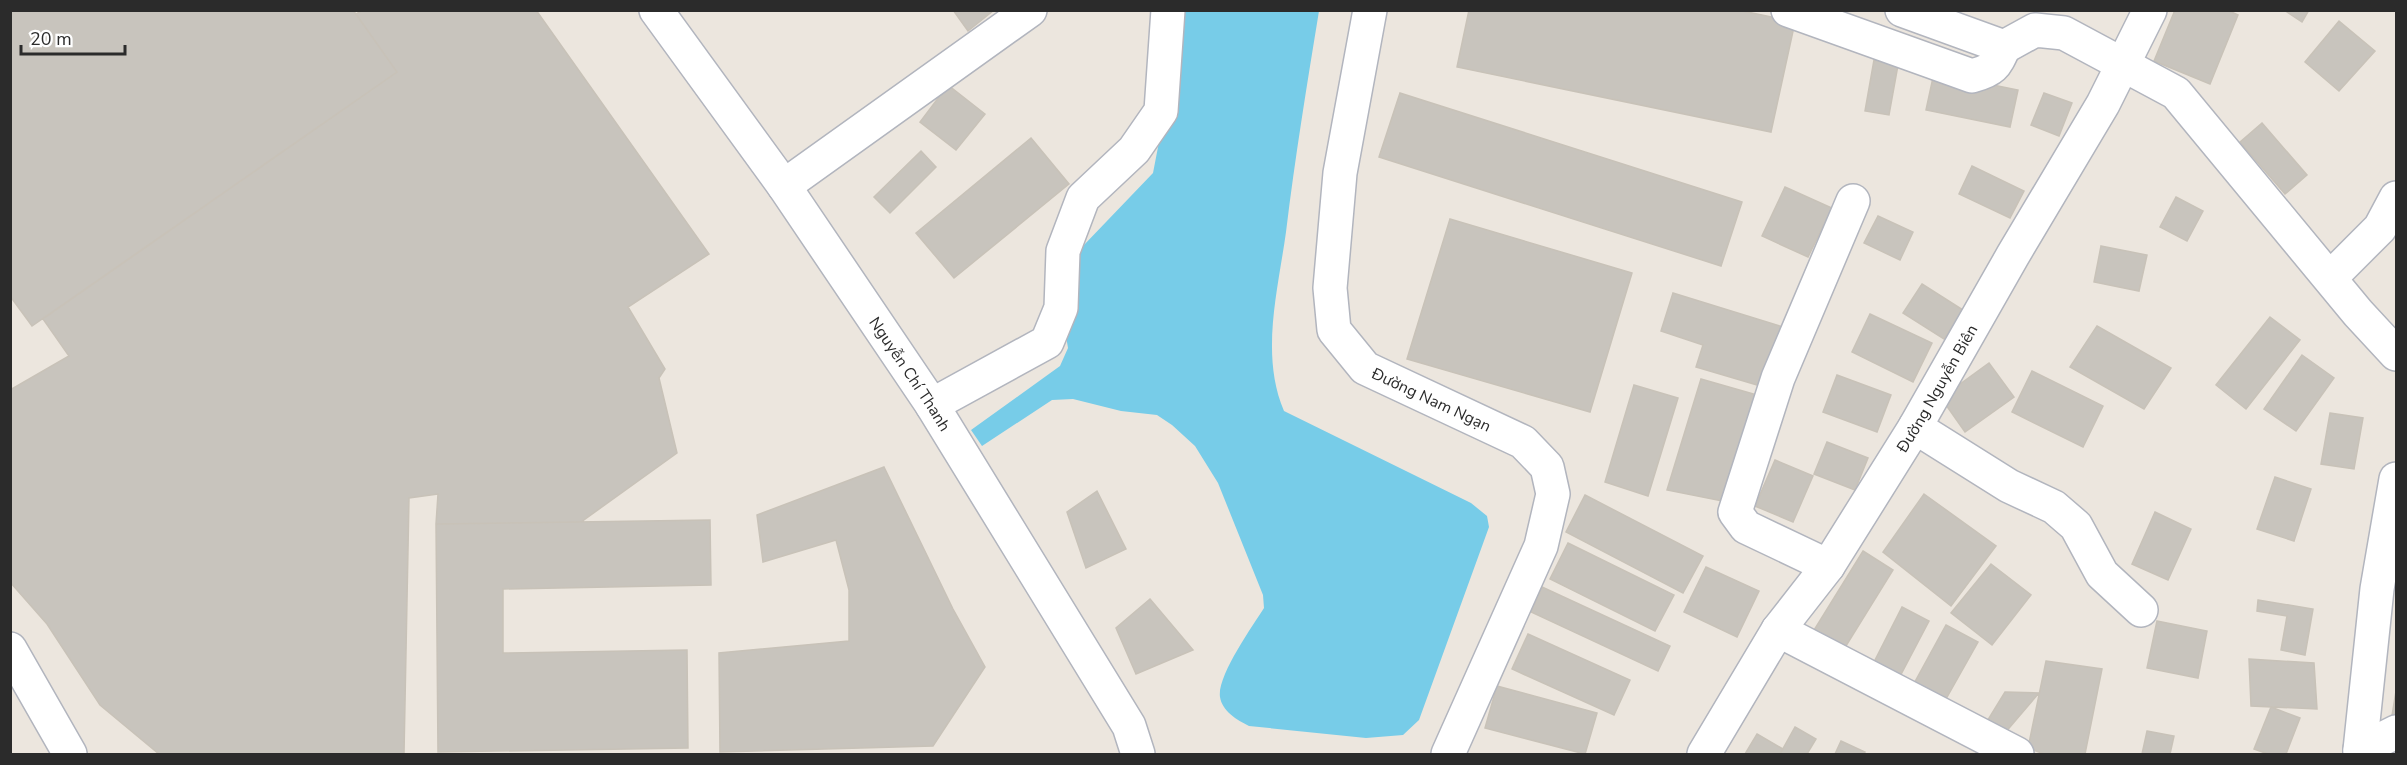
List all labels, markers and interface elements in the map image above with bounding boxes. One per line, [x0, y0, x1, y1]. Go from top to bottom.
scale bar [21, 18, 124, 56]
text: 20 m [30, 27, 72, 51]
street label: Nguyễn Chí Thanh [864, 313, 956, 436]
street label: Đường Nguyễn Biên [1891, 321, 1983, 458]
street label: Đường Nam Ngạn [1367, 362, 1494, 438]

